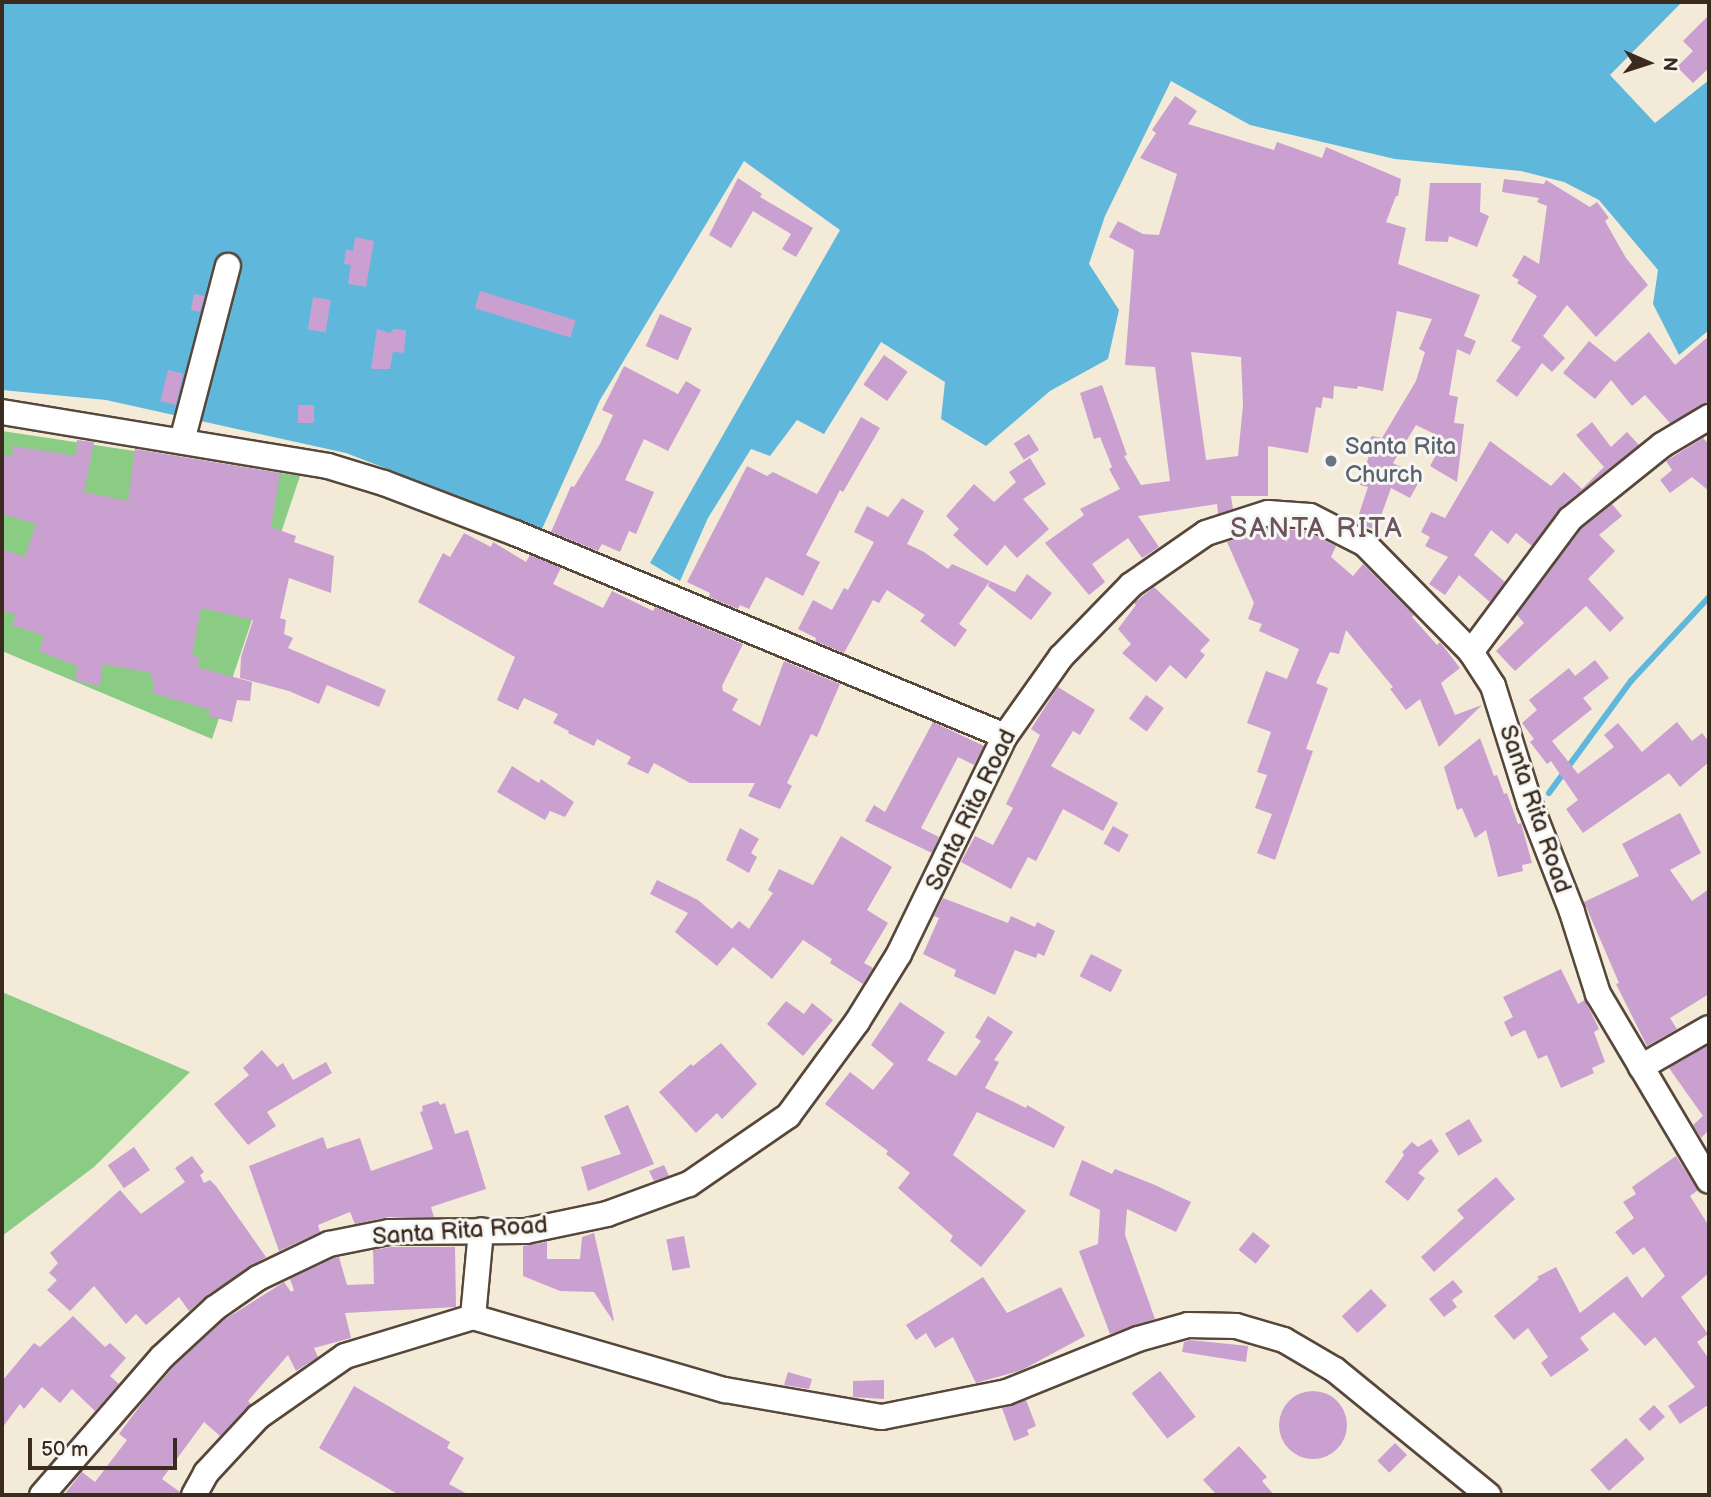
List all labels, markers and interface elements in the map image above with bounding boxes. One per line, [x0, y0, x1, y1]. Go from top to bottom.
north arrow [1613, 28, 1683, 98]
text: N [1658, 56, 1681, 72]
place label: Santa Rita Church [1345, 433, 1456, 489]
marker: Santa Rita Church [1323, 453, 1339, 469]
district label: SANTA RITA [1232, 512, 1402, 546]
street label: Santa Rita Road [1493, 721, 1577, 897]
street label: Santa Rita Road [920, 725, 1022, 895]
street label: Santa Rita Road [371, 1211, 549, 1251]
scale bar [32, 1424, 180, 1468]
text: 50 m [41, 1437, 88, 1462]

